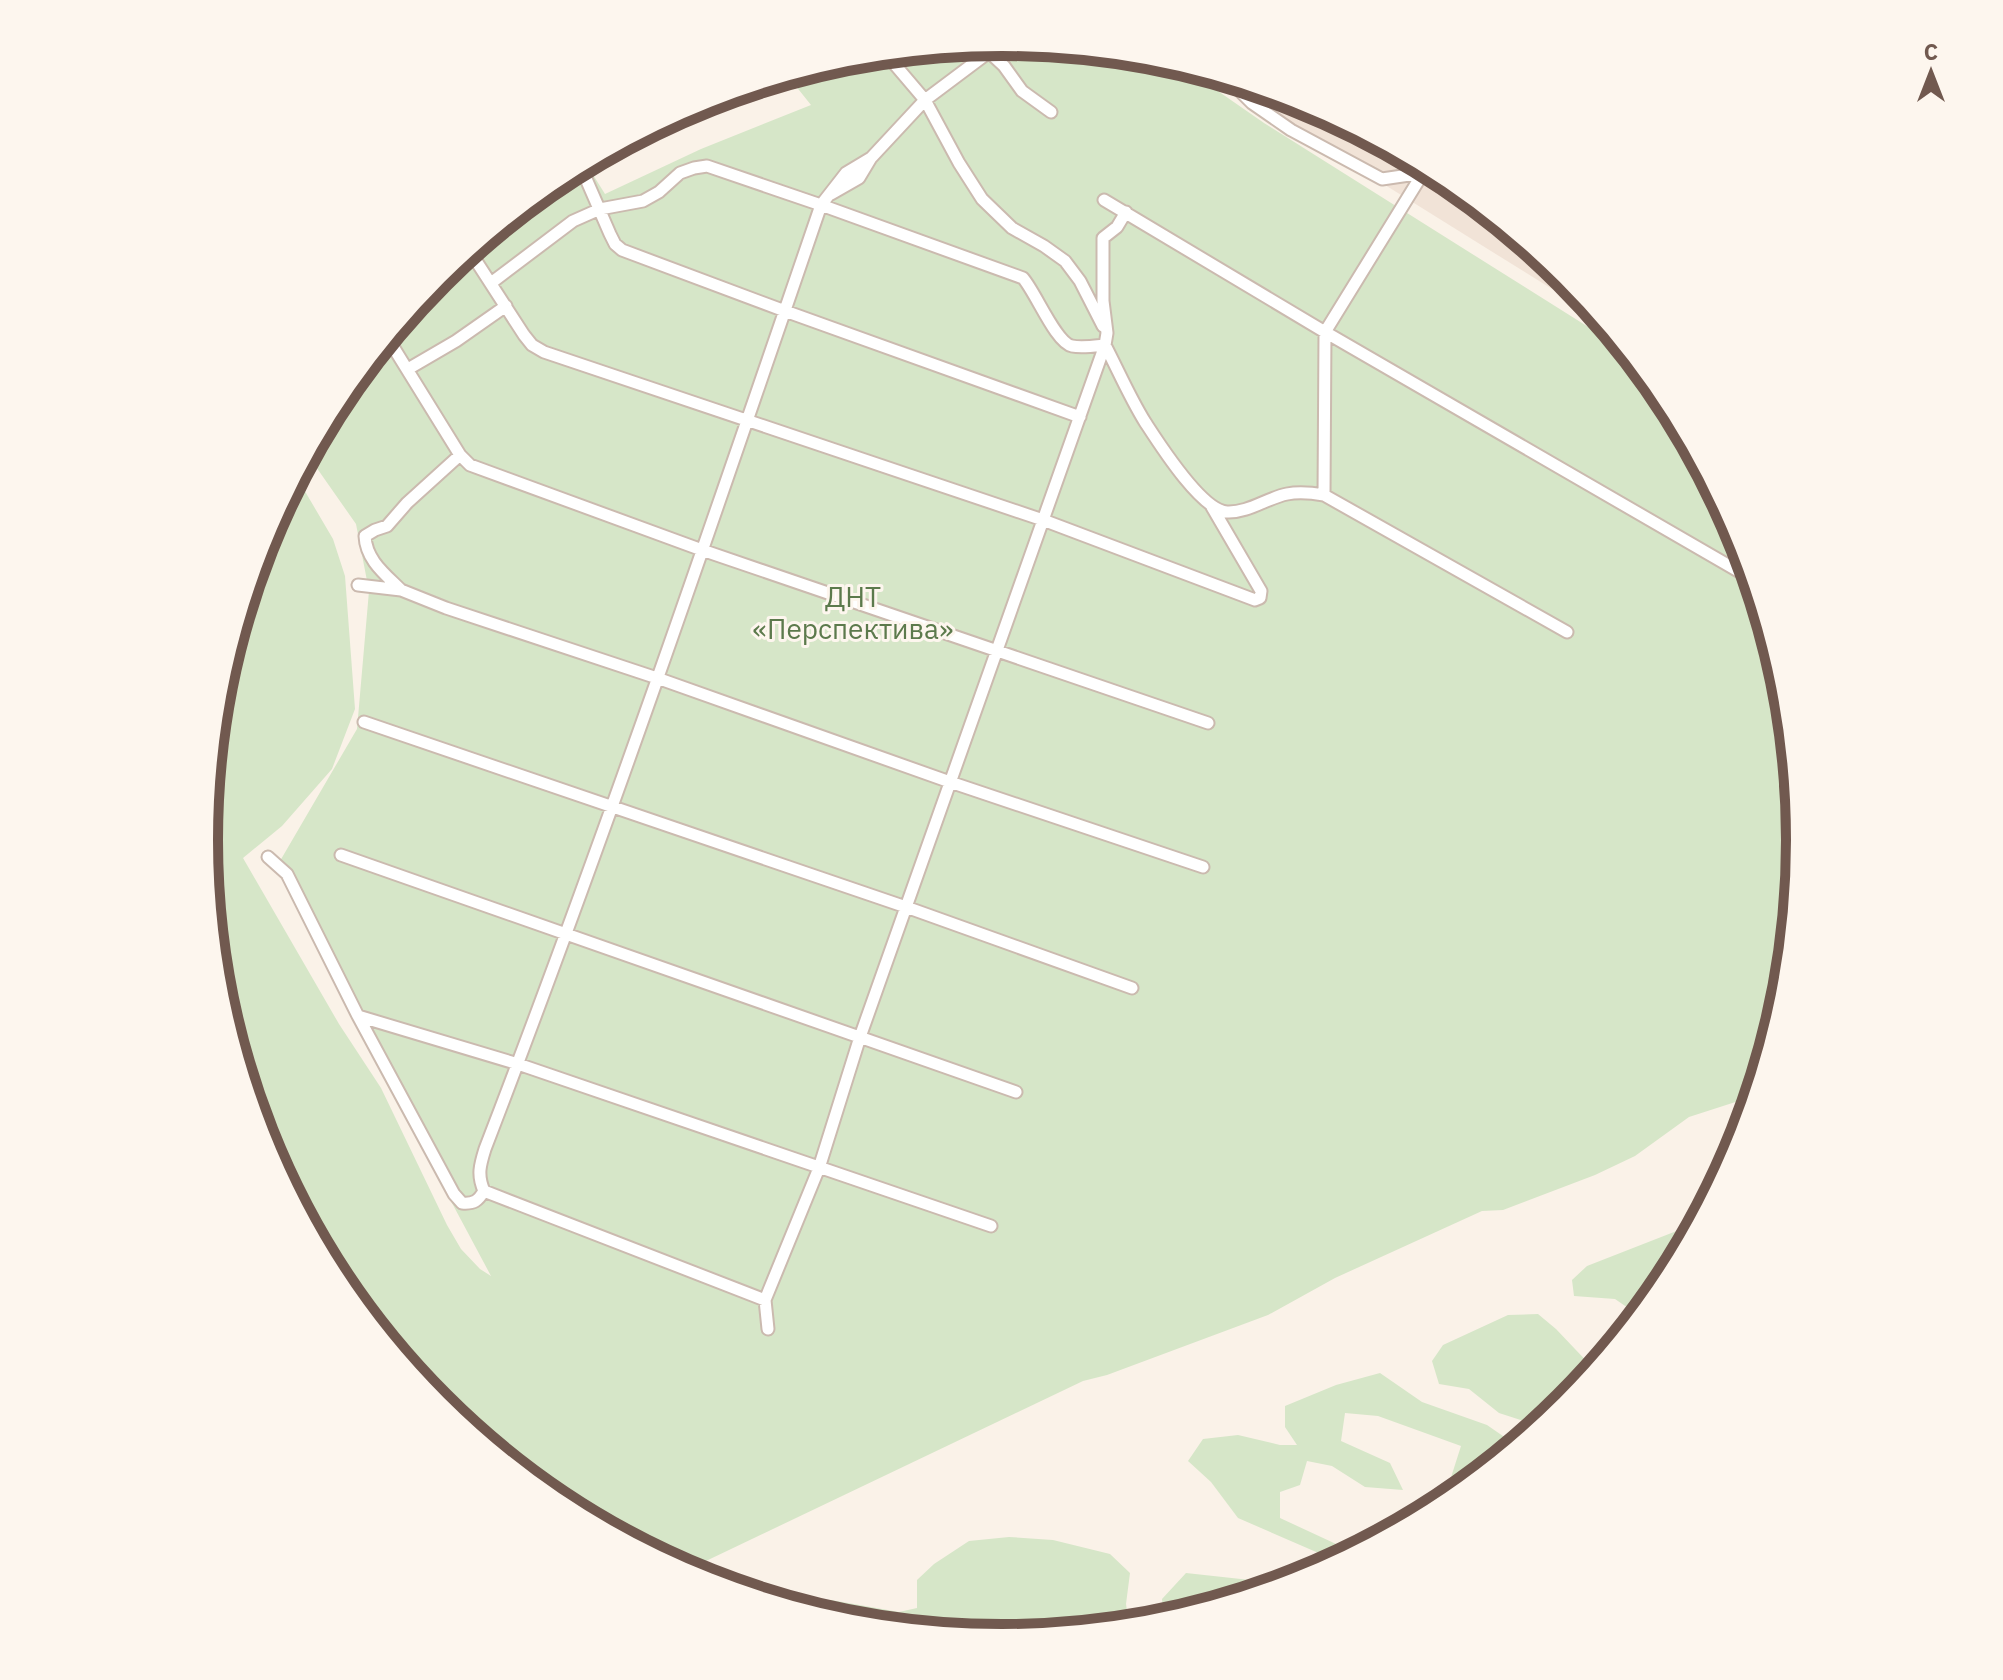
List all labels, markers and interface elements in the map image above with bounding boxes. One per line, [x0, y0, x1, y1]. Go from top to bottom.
north arrow [1891, 32, 1971, 112]
text: С [1924, 37, 1938, 66]
park label: ДНТ «Перспектива» [753, 578, 953, 647]

